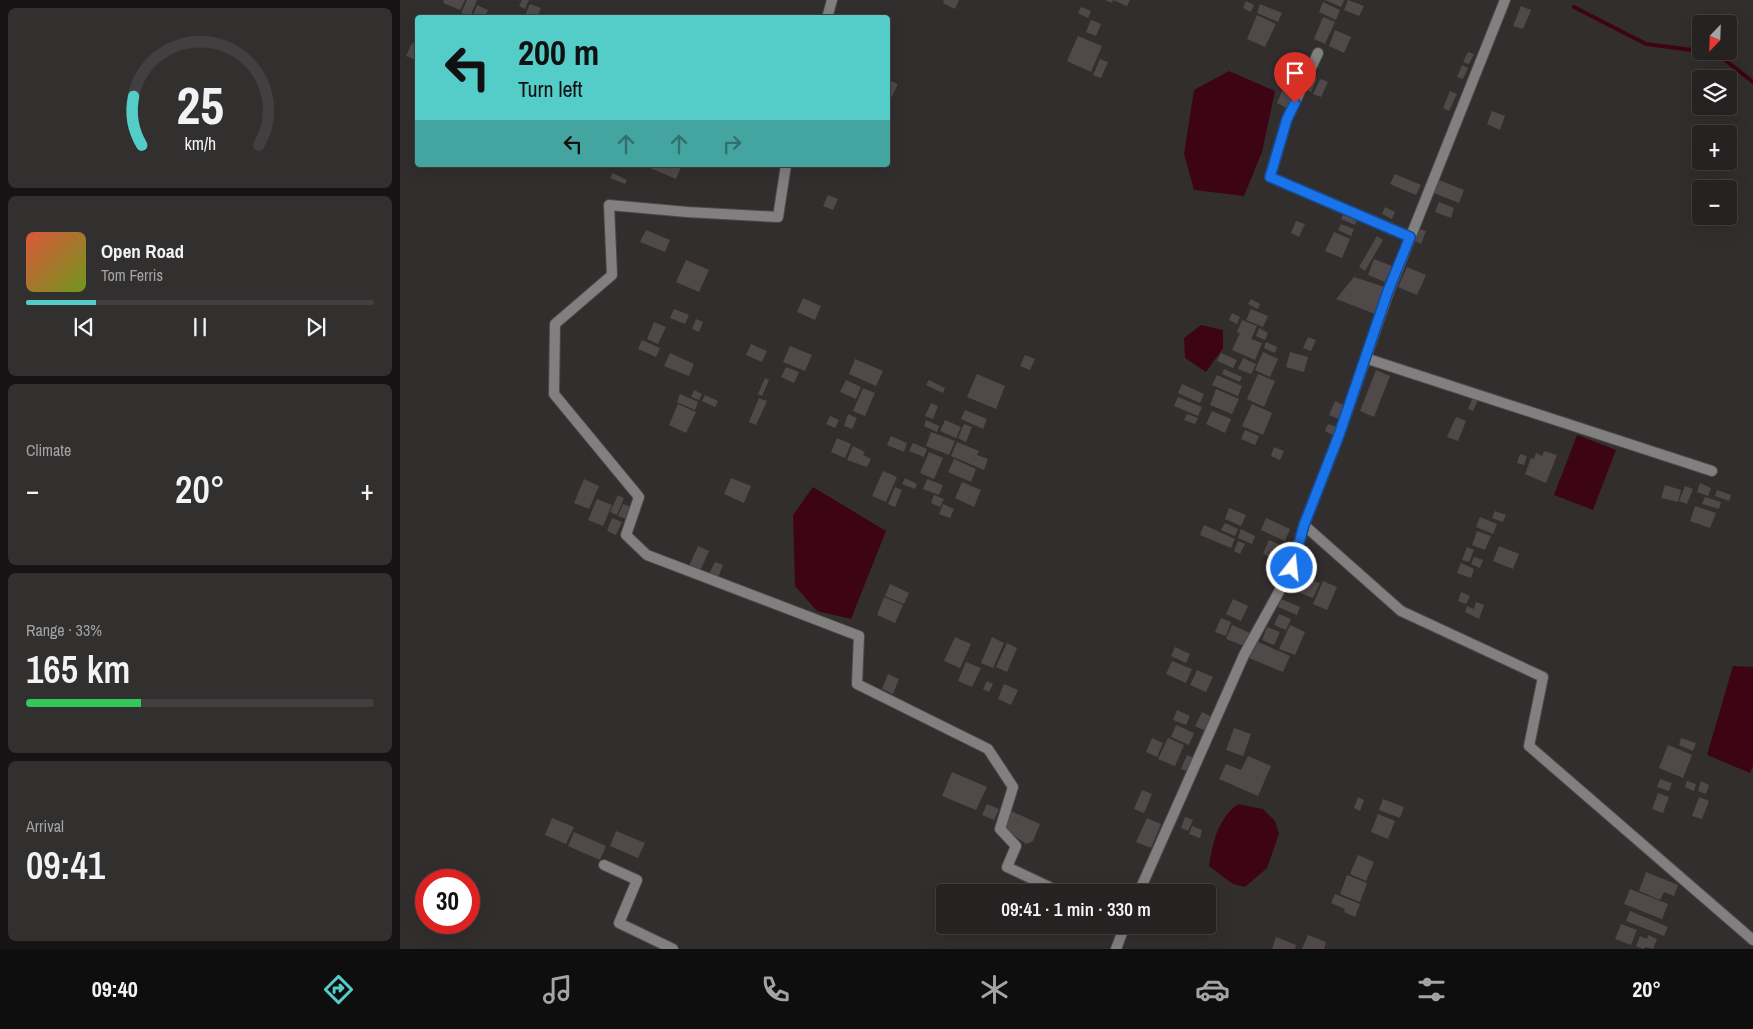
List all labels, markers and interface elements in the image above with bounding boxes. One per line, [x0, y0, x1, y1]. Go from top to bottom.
north arrow [1692, 15, 1738, 60]
map controls [1692, 15, 1737, 225]
text: 200 m [518, 29, 599, 76]
icon: left [435, 35, 500, 100]
pin [1274, 52, 1316, 103]
icon: arrive [1281, 59, 1309, 87]
text: 25 [176, 70, 224, 140]
button: layers [1692, 70, 1737, 115]
text: Turn left [518, 74, 583, 104]
button: + [1692, 125, 1737, 170]
icon: left [559, 130, 587, 158]
icon: ahead [612, 130, 640, 158]
icon: ahead [665, 130, 693, 158]
icon: right [718, 130, 746, 158]
text: km/h [184, 132, 216, 156]
button: − [1692, 180, 1737, 225]
text: Open Road [101, 238, 184, 264]
text: Tom Ferris [101, 264, 163, 286]
icon: previous [70, 313, 98, 341]
icon: pause [186, 313, 214, 341]
icon: next [302, 313, 330, 341]
text: Climate [26, 439, 71, 461]
text: 20° [175, 464, 225, 515]
text: − [26, 471, 39, 509]
text: + [361, 471, 374, 509]
position arrow [1265, 541, 1317, 593]
text: Range · 33% [26, 619, 102, 641]
text: 165 km [26, 644, 130, 695]
text: Arrival [26, 815, 64, 837]
text: 09:41 [26, 840, 105, 891]
speed limit sign: 30 [415, 869, 480, 934]
text: 09:41 · 1 min · 330 m [1001, 896, 1151, 922]
icon: directions [321, 972, 356, 1007]
icon: music [540, 972, 575, 1007]
icon: phone [758, 972, 793, 1007]
icon: climate [977, 972, 1012, 1007]
icon: car [1195, 972, 1230, 1007]
icon: filters [1414, 972, 1449, 1007]
text: 09:40 [92, 974, 138, 1004]
text: 20° [1632, 974, 1661, 1004]

